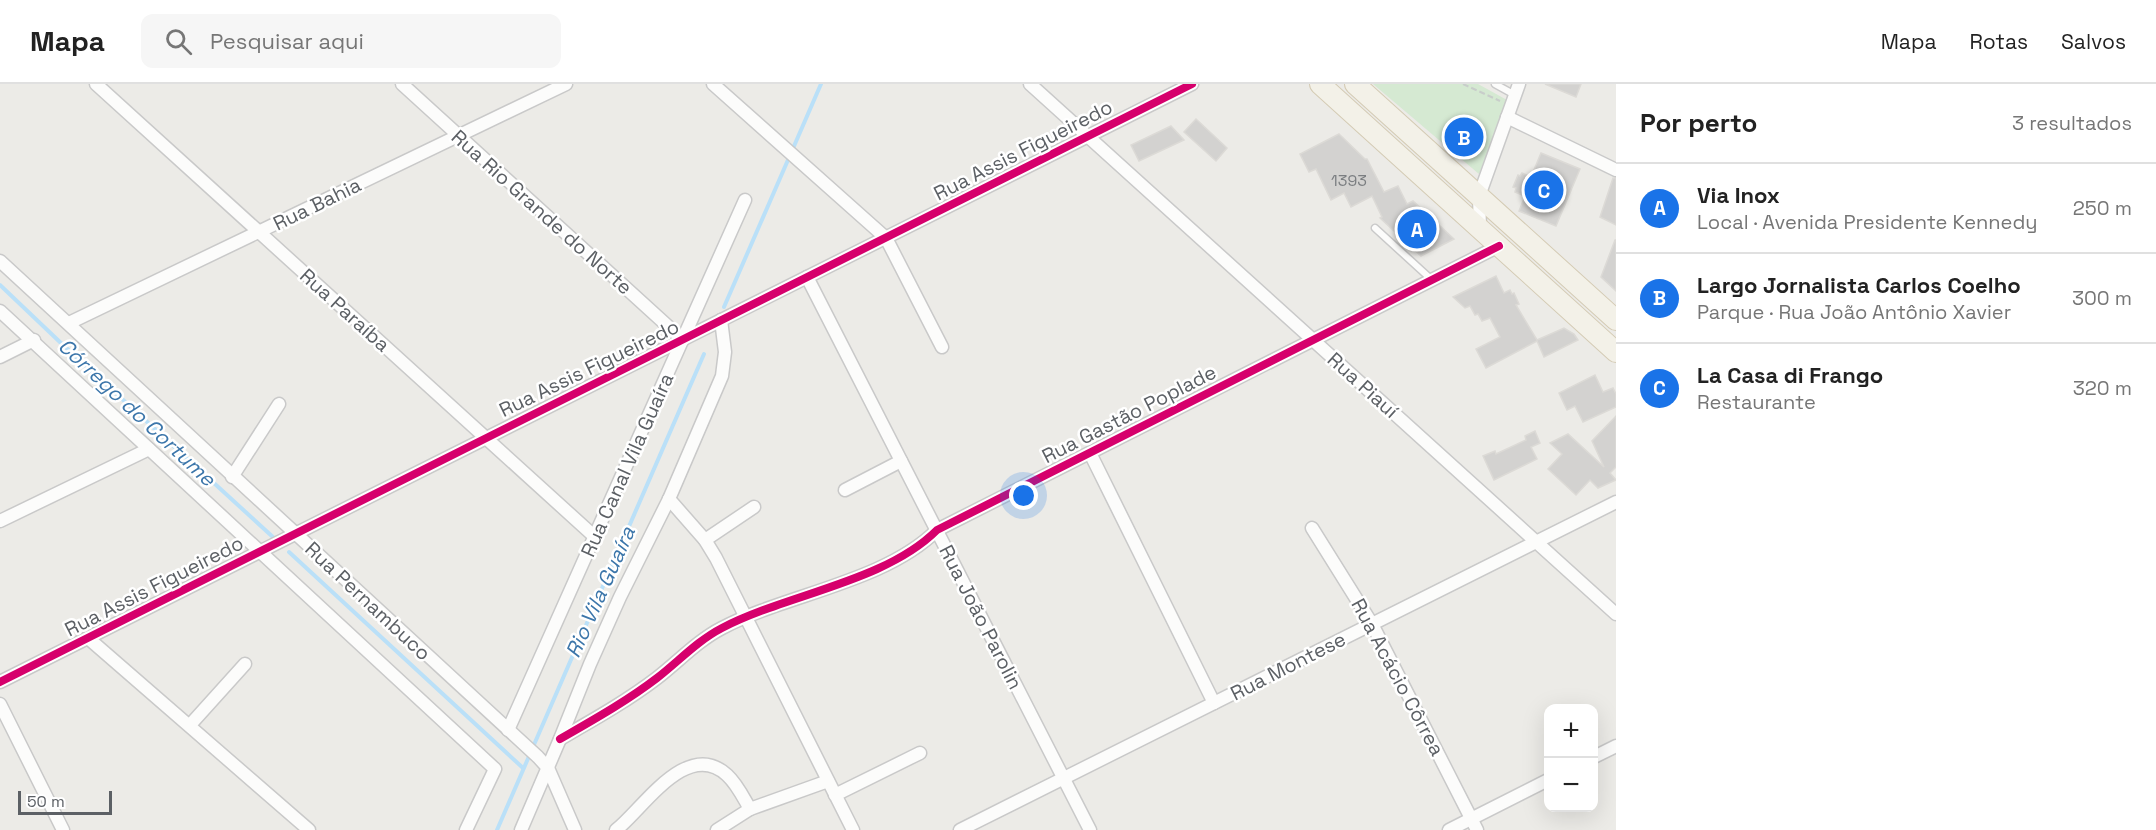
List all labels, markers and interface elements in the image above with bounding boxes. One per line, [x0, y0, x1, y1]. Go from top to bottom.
search box [141, 14, 561, 68]
text: Mapa [30, 23, 105, 59]
icon: search [162, 25, 195, 58]
text: Pesquisar aqui [210, 27, 364, 55]
text: Mapa [1881, 28, 1936, 55]
text: Rotas [1969, 28, 2028, 55]
text: Salvos [2061, 28, 2126, 55]
street label: Rua Assis Figueiredo [929, 94, 1117, 206]
text: Por perto [1640, 106, 1757, 140]
text: 3 resultados [2012, 110, 2132, 136]
pin: B [1444, 115, 1484, 160]
street label: Rua Rio Grande do Norte [446, 124, 638, 300]
pin: C [1524, 168, 1564, 212]
house number: 1393 [1331, 170, 1367, 191]
street label: Rua Bahia [269, 172, 365, 236]
text: Via Inox [1697, 181, 1780, 209]
text: A [1653, 195, 1666, 221]
text: 250 m [2073, 195, 2132, 221]
pin: A [1398, 206, 1436, 252]
text: Local · Avenida Presidente Kennedy [1697, 209, 2038, 235]
street label: Rua Paraíba [294, 263, 396, 357]
text: Largo Jornalista Carlos Coelho [1697, 271, 2021, 299]
text: B [1653, 285, 1666, 311]
text: 300 m [2072, 285, 2132, 311]
text: Parque · Rua João Antônio Xavier [1697, 299, 2011, 325]
street label: Rua Assis Figueiredo [495, 313, 683, 423]
water label: Córrego do Cortume [53, 332, 222, 493]
street label: Rua Piauí [1322, 346, 1404, 424]
street label: Rua Gastão Poplade [1038, 359, 1220, 469]
text: La Casa di Frango [1697, 361, 1883, 389]
street label: Rua Canal Vila Guaíra [575, 369, 679, 561]
text: C [1653, 375, 1666, 401]
text: 320 m [2073, 375, 2132, 401]
text: Restaurante [1697, 389, 1816, 415]
your location [1009, 481, 1038, 510]
water label: Rio Vila Guaíra [559, 521, 641, 662]
street label: Rua Assis Figueiredo [60, 530, 248, 642]
street label: Rua Pernambuco [300, 536, 436, 666]
street label: Rua João Parolin [933, 540, 1029, 694]
street label: Rua Acácio Côrrea [1346, 594, 1450, 760]
street label: Rua Montese [1226, 626, 1350, 706]
map controls [1544, 704, 1598, 812]
button: + [1544, 704, 1598, 758]
button: − [1544, 758, 1598, 812]
scale bar [18, 788, 112, 816]
text: 50 m [27, 791, 65, 812]

